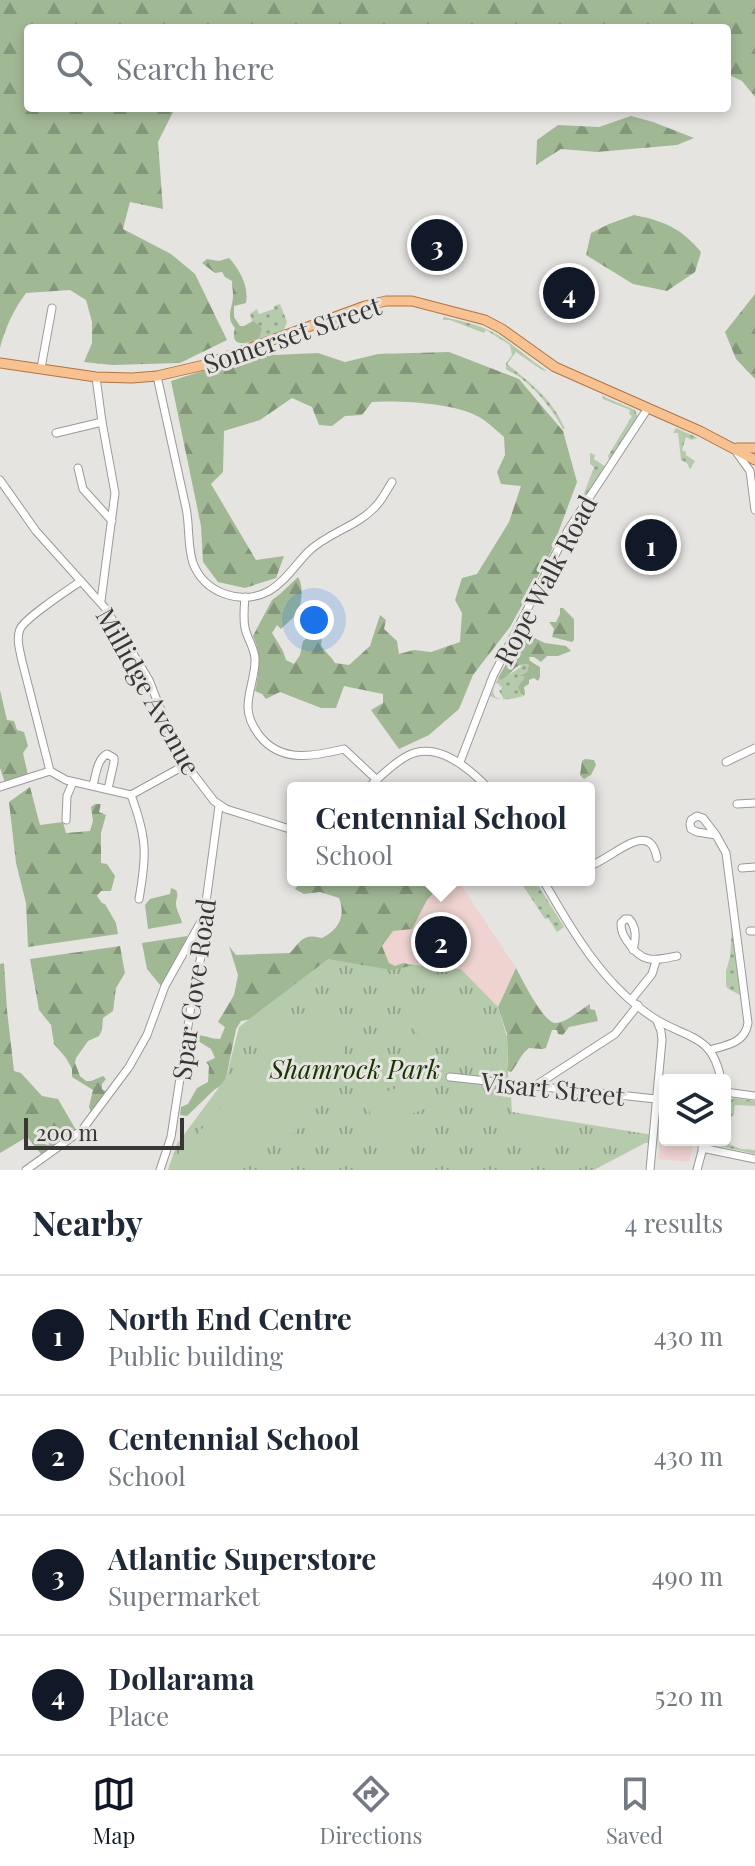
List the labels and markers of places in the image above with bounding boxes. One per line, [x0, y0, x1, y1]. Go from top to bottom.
pin: 3 [411, 215, 463, 275]
pin: 4 [543, 263, 595, 323]
pin: 1 [625, 515, 677, 575]
pin: 2 [415, 912, 467, 972]

